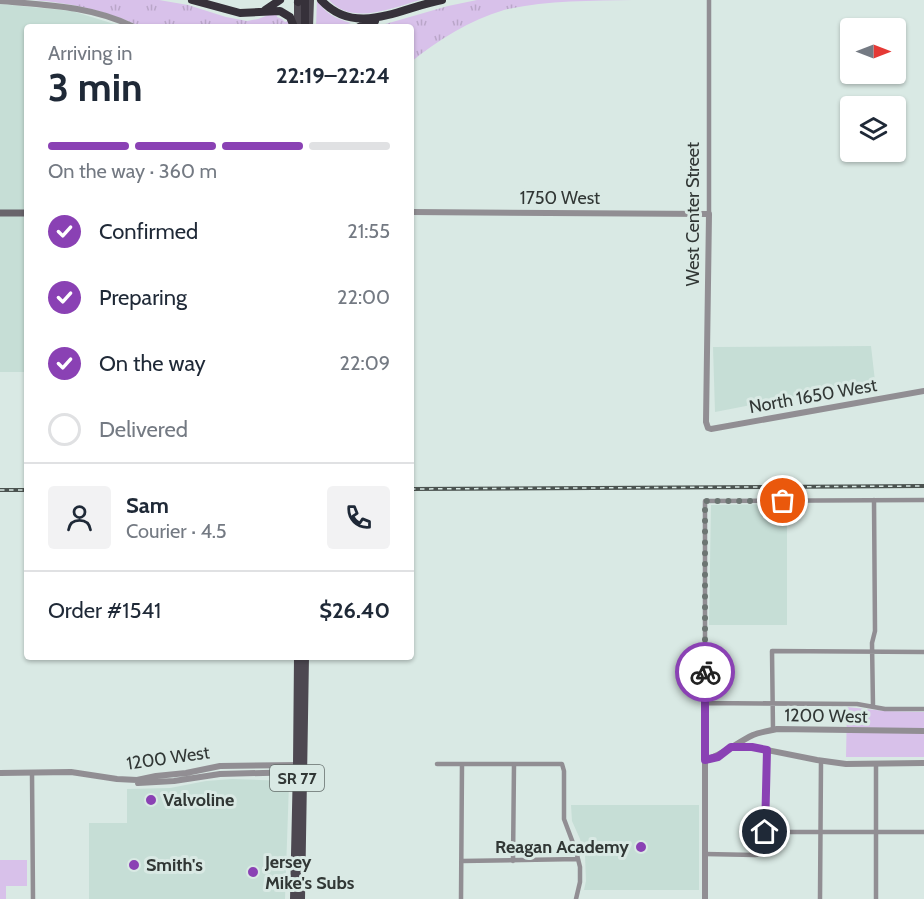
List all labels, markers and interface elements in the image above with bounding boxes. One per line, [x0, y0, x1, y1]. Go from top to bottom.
north arrow [840, 18, 906, 84]
map controls [840, 18, 906, 162]
text: Arriving in [48, 41, 132, 65]
text: 22:19–22:24 [276, 62, 390, 89]
text: 3 min [48, 63, 143, 111]
button: layers [840, 96, 906, 162]
street label: West Center Street [682, 142, 704, 286]
text: On the way · 360 m [48, 159, 217, 183]
street label: 1750 West [520, 187, 600, 209]
icon: check [48, 215, 81, 248]
text: Confirmed [99, 218, 198, 245]
text: 21:55 [347, 219, 390, 243]
icon: check [48, 281, 81, 314]
text: Preparing [99, 284, 187, 311]
text: 22:00 [337, 285, 390, 309]
icon: check [48, 347, 81, 380]
text: On the way [99, 350, 206, 377]
text: 22:09 [340, 351, 390, 375]
street label: North 1650 West [747, 374, 879, 418]
text: Delivered [99, 416, 188, 443]
pin [757, 475, 808, 526]
icon: bag [766, 484, 799, 517]
button: person [48, 486, 111, 549]
button: phone [327, 486, 390, 549]
text: Sam [126, 492, 169, 519]
text: Courier · 4.5 [126, 519, 227, 543]
text: Order #1541 [48, 597, 161, 624]
text: $26.40 [319, 597, 390, 624]
courier [675, 642, 735, 702]
icon: bike [689, 656, 722, 689]
street label: 1200 West [784, 704, 868, 728]
street label: 1200 West [125, 741, 211, 775]
road number: SR 77 [270, 765, 324, 791]
place label: Valvoline [163, 789, 234, 811]
marker: Valvoline [144, 793, 158, 807]
pin [739, 806, 790, 857]
icon: home [748, 815, 781, 848]
place label: Reagan Academy [495, 836, 629, 858]
marker: Reagan Academy [634, 840, 648, 854]
place label: Jersey Mike's Subs [264, 851, 355, 894]
place label: Smith's [146, 854, 203, 876]
marker: Smith's [127, 858, 141, 872]
marker: Jersey Mike's Subs [246, 865, 260, 879]

